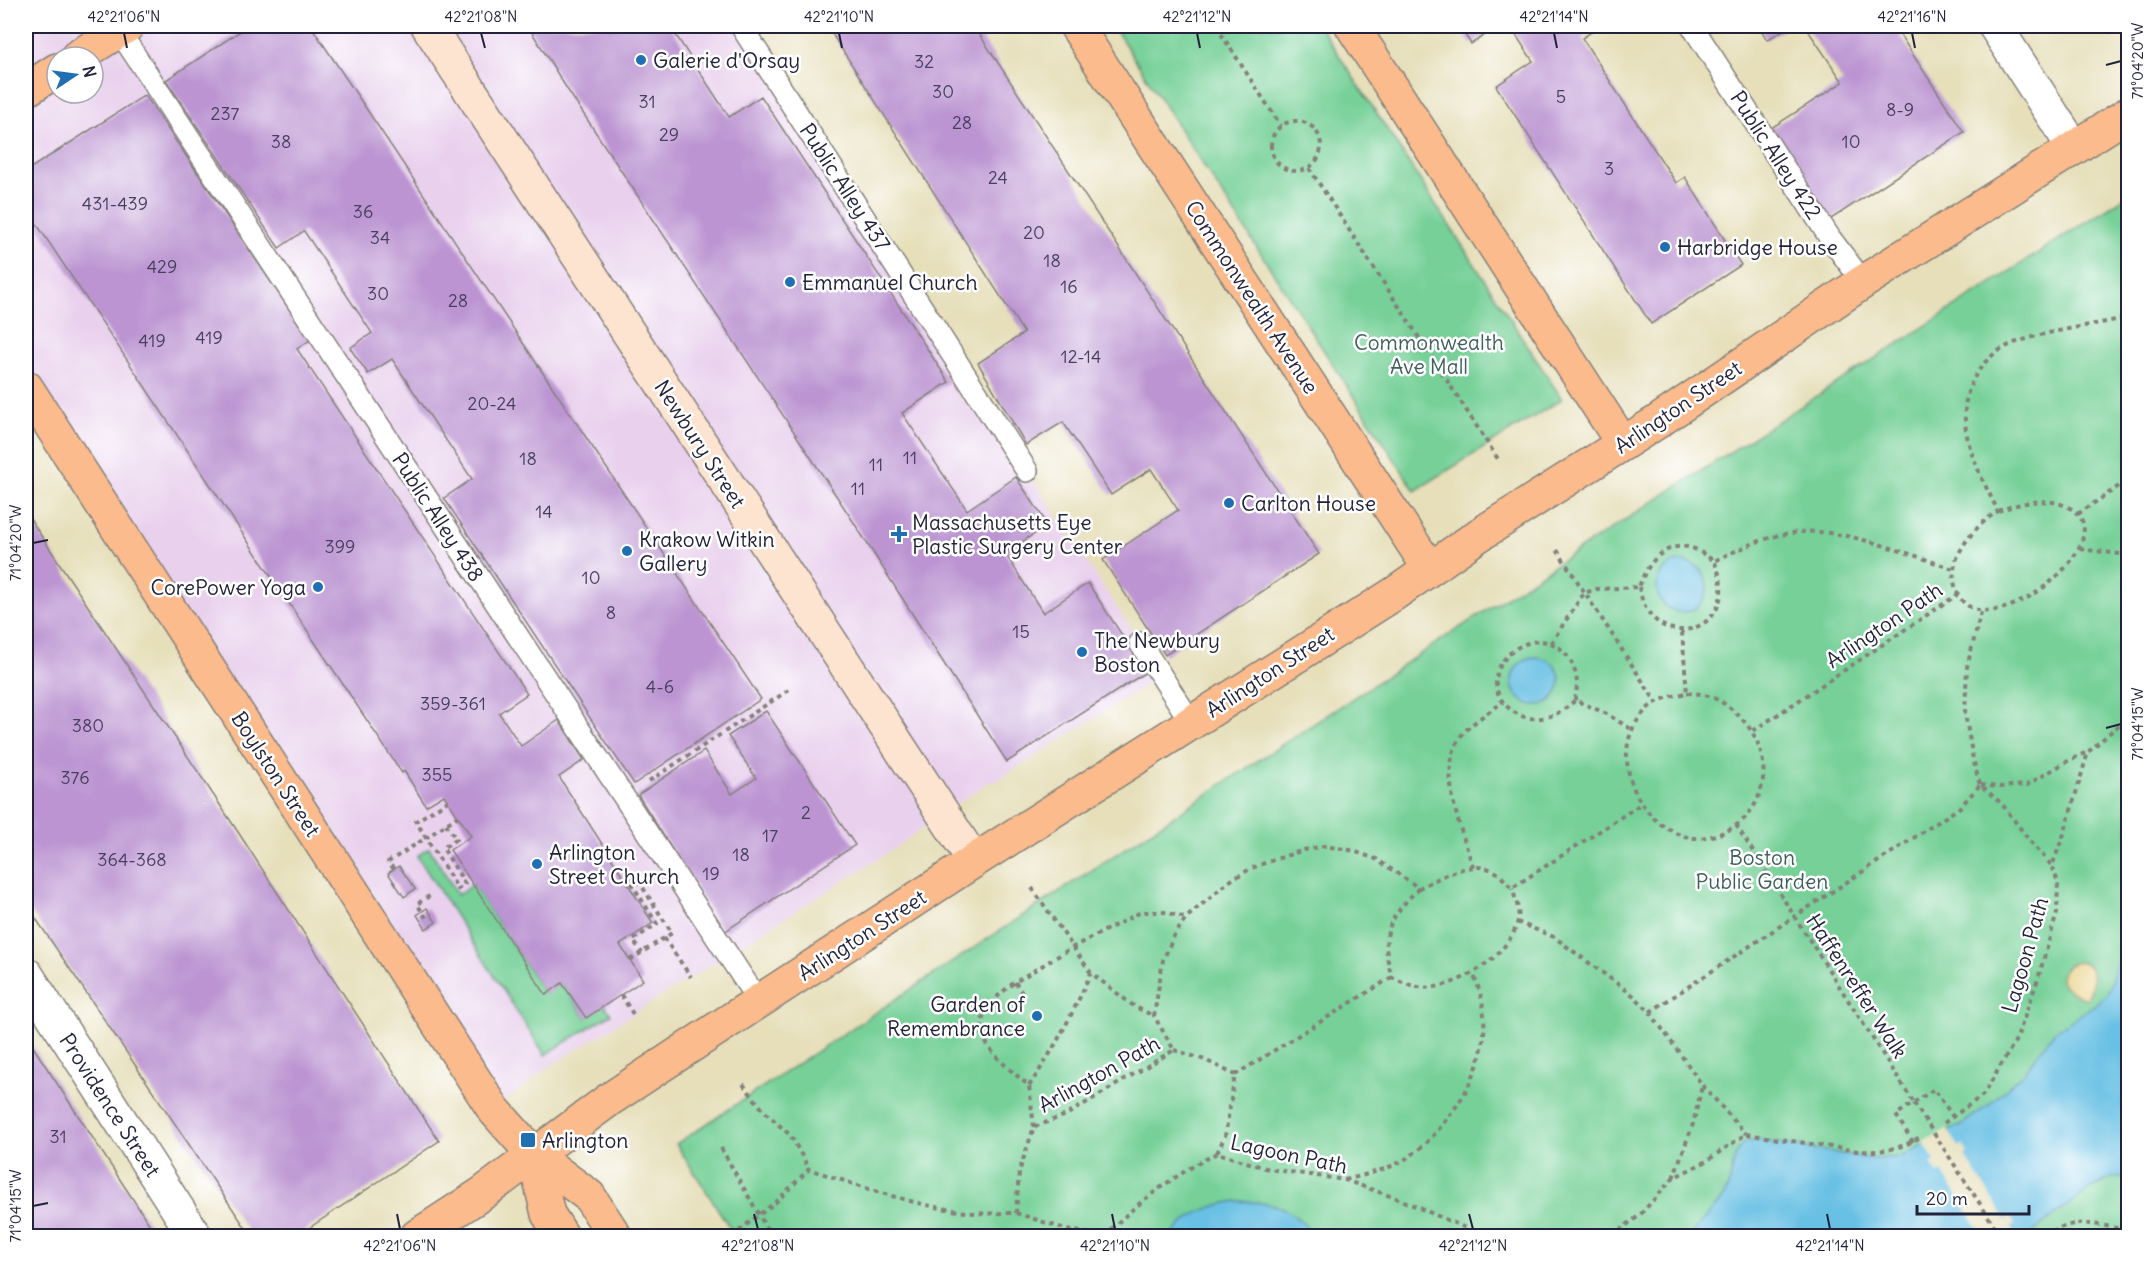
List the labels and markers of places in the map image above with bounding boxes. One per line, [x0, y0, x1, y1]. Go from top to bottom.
place label: Galerie d'Orsay [653, 47, 800, 74]
marker: Galerie d'Orsay [634, 53, 648, 67]
place label: Harbridge House [1677, 234, 1838, 261]
marker: Harbridge House [1658, 240, 1672, 254]
place label: Emmanuel Church [802, 269, 978, 296]
marker: Emmanuel Church [783, 275, 797, 289]
place label: Carlton House [1241, 490, 1376, 517]
marker: Carlton House [1222, 496, 1236, 510]
place label: Massachusetts Eye Plastic Surgery Center [912, 509, 1123, 560]
marker: Massachusetts Eye Plastic Surgery Center [890, 525, 908, 543]
place label: Krakow Witkin Gallery [639, 526, 775, 577]
marker: Krakow Witkin Gallery [620, 544, 634, 558]
place label: CorePower Yoga [150, 574, 306, 601]
marker: CorePower Yoga [311, 580, 325, 594]
place label: The Newbury Boston [1094, 627, 1220, 678]
marker: The Newbury Boston [1075, 645, 1089, 659]
place label: Arlington Street Church [549, 839, 679, 890]
marker: Arlington Street Church [530, 857, 544, 871]
place label: Garden of Remembrance [887, 991, 1026, 1042]
marker: Garden of Remembrance [1030, 1009, 1044, 1023]
place label: Arlington [542, 1127, 628, 1154]
marker: Arlington [519, 1131, 537, 1149]

